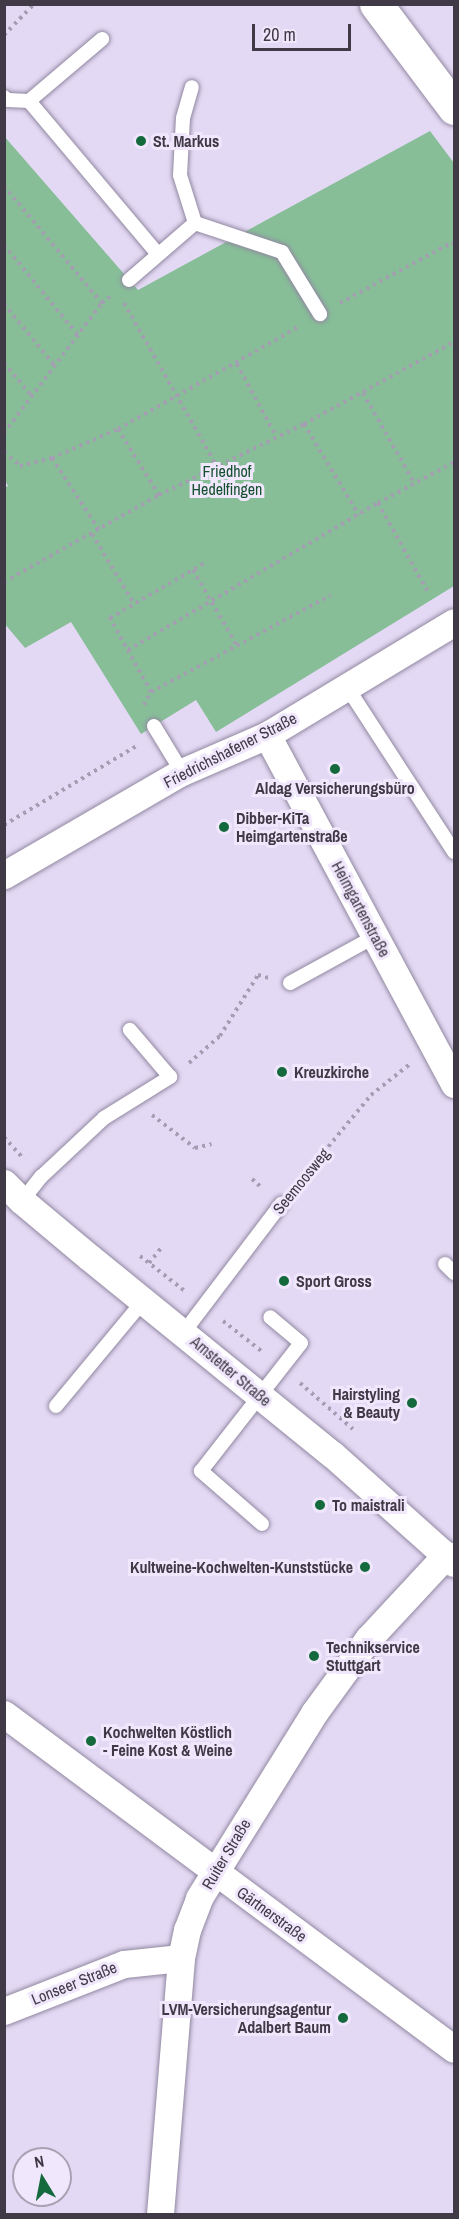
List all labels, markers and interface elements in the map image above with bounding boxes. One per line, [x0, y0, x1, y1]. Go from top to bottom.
scale bar [255, 12, 354, 50]
text: 20 m [263, 22, 296, 47]
place label: St. Markus [153, 131, 219, 151]
marker: St. Markus [134, 134, 148, 148]
park label: Friedhof Hedelfingen [192, 461, 262, 499]
street label: Friedrichshafener Straße [160, 708, 300, 792]
marker: Aldag Versicherungsbüro [328, 762, 342, 776]
place label: Aldag Versicherungsbüro [255, 778, 415, 798]
place label: Dibber-KiTa Heimgartenstraße [236, 808, 348, 846]
marker: Dibber-KiTa Heimgartenstraße [217, 820, 231, 834]
street label: Heimgartenstraße [328, 858, 394, 960]
place label: Kreuzkirche [294, 1062, 369, 1082]
marker: Kreuzkirche [275, 1065, 289, 1079]
street label: Seemoosweg [269, 1144, 333, 1218]
place label: Sport Gross [296, 1271, 372, 1291]
marker: Sport Gross [277, 1274, 291, 1288]
street label: Amstetter Straße [187, 1332, 275, 1410]
place label: Hairstyling & Beauty [332, 1384, 400, 1422]
marker: Hairstyling & Beauty [405, 1396, 419, 1410]
place label: To maistrali [332, 1495, 405, 1515]
marker: To maistrali [313, 1498, 327, 1512]
place label: Kultweine-Kochwelten-Kunststücke [130, 1557, 353, 1577]
marker: Kultweine-Kochwelten-Kunststücke [358, 1560, 372, 1574]
place label: Technikservice Stuttgart [326, 1637, 420, 1675]
marker: Technikservice Stuttgart [307, 1649, 321, 1663]
place label: Kochwelten Köstlich - Feine Kost & Weine [103, 1722, 233, 1760]
marker: Kochwelten Köstlich - Feine Kost & Weine [84, 1734, 98, 1748]
street label: Ruiter Straße [197, 1815, 255, 1893]
street label: Gärtnerstraße [233, 1882, 311, 1946]
street label: Lonseer Straße [28, 1957, 120, 2009]
place label: LVM-Versicherungsagentur Adalbert Baum [162, 1999, 331, 2037]
marker: LVM-Versicherungsagentur Adalbert Baum [336, 2011, 350, 2025]
north arrow [12, 2147, 72, 2207]
text: N [33, 2150, 46, 2173]

